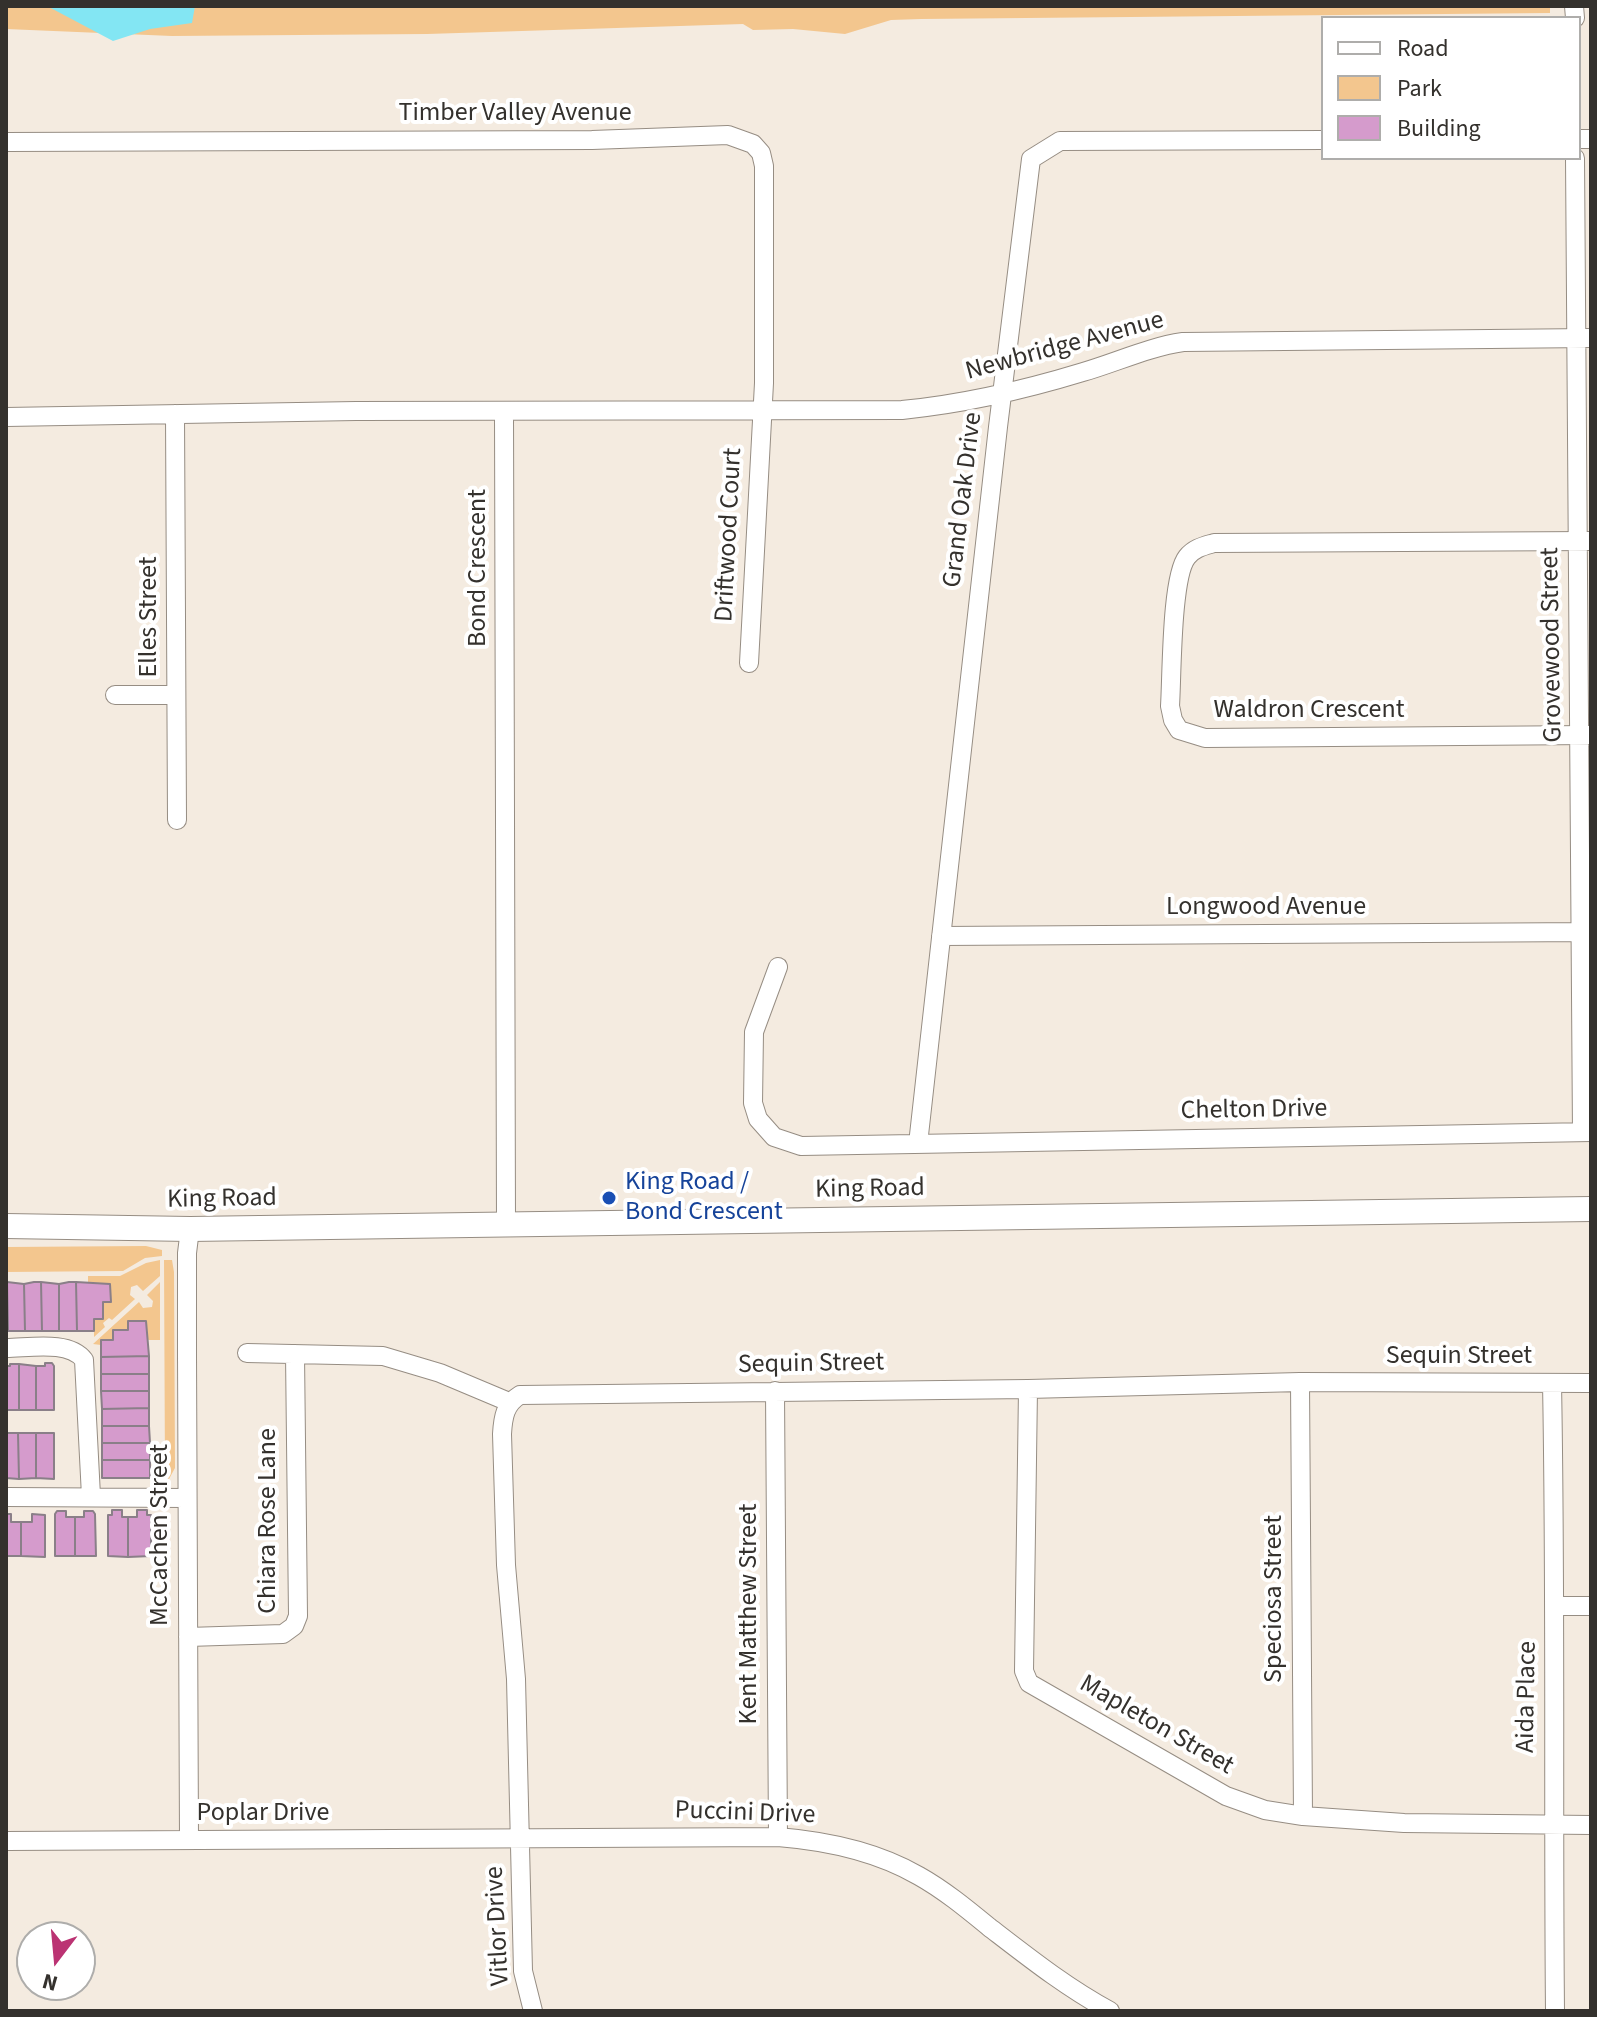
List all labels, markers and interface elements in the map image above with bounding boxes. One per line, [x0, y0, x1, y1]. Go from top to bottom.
legend [1321, 16, 1581, 160]
text: Road [1397, 31, 1449, 66]
text: Park [1397, 71, 1442, 106]
street label: Timber Valley Avenue [398, 98, 632, 130]
text: Building [1397, 111, 1481, 146]
street label: Newbridge Avenue [963, 306, 1167, 388]
street label: Grand Oak Drive [938, 411, 990, 589]
street label: Driftwood Court [710, 447, 750, 623]
street label: Bond Crescent [463, 489, 495, 647]
street label: Grovewood Street [1536, 547, 1570, 743]
street label: Elles Street [134, 556, 166, 678]
street label: Waldron Crescent [1213, 695, 1405, 727]
street label: Longwood Avenue [1166, 892, 1366, 924]
street label: Chelton Drive [1180, 1094, 1328, 1128]
place label: King Road / Bond Crescent [625, 1167, 783, 1228]
street label: King Road [815, 1173, 925, 1207]
street label: King Road [167, 1183, 277, 1217]
marker: King Road / Bond Crescent [600, 1189, 618, 1207]
street label: Sequin Street [1386, 1341, 1532, 1373]
street label: Sequin Street [738, 1348, 884, 1382]
street label: Chiara Rose Lane [253, 1428, 285, 1614]
street label: McCachen Street [145, 1444, 177, 1626]
street label: Kent Matthew Street [734, 1504, 766, 1724]
street label: Speciosa Street [1259, 1515, 1291, 1683]
street label: Aida Place [1511, 1641, 1545, 1753]
street label: Mapleton Street [1073, 1669, 1239, 1783]
street label: Puccini Drive [674, 1796, 816, 1832]
street label: Poplar Drive [197, 1798, 329, 1830]
street label: Vitlor Drive [480, 1865, 518, 1987]
north arrow [16, 1921, 96, 2001]
text: N [38, 1965, 61, 2000]

